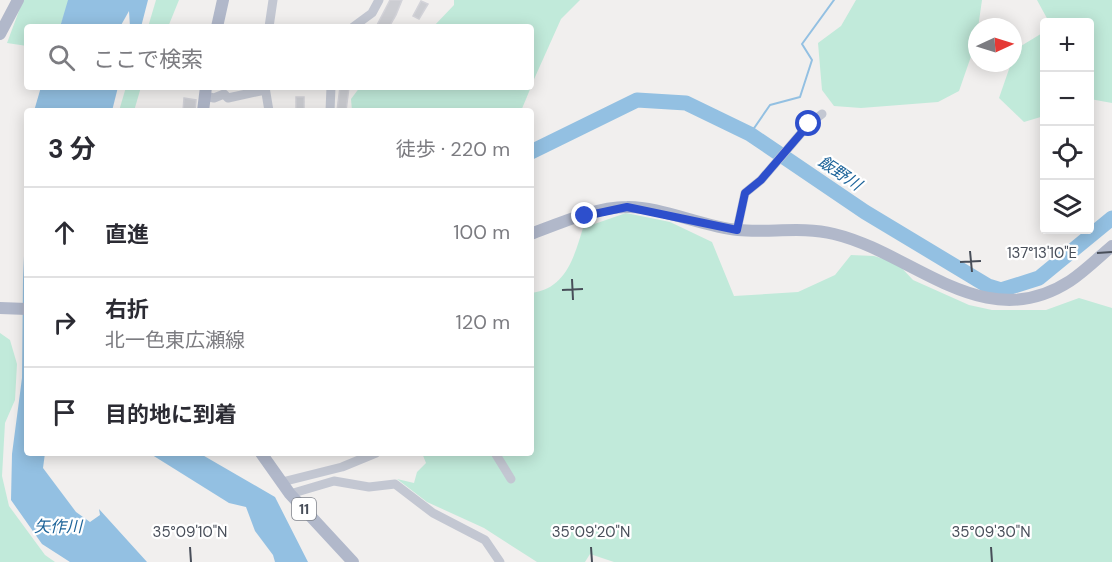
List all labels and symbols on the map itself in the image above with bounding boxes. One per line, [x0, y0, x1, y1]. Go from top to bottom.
north arrow [968, 18, 1022, 72]
route start [795, 110, 821, 136]
water label: 飯野川 [814, 151, 867, 196]
route end [571, 202, 597, 228]
text: 137°13'10"E [1007, 243, 1077, 263]
road number: 11 [292, 498, 316, 520]
water label: 矢作川 [34, 516, 84, 537]
text: 35°09'10"N [153, 522, 227, 542]
text: 35°09'20"N [552, 522, 630, 542]
text: 35°09'30"N [951, 522, 1031, 542]

